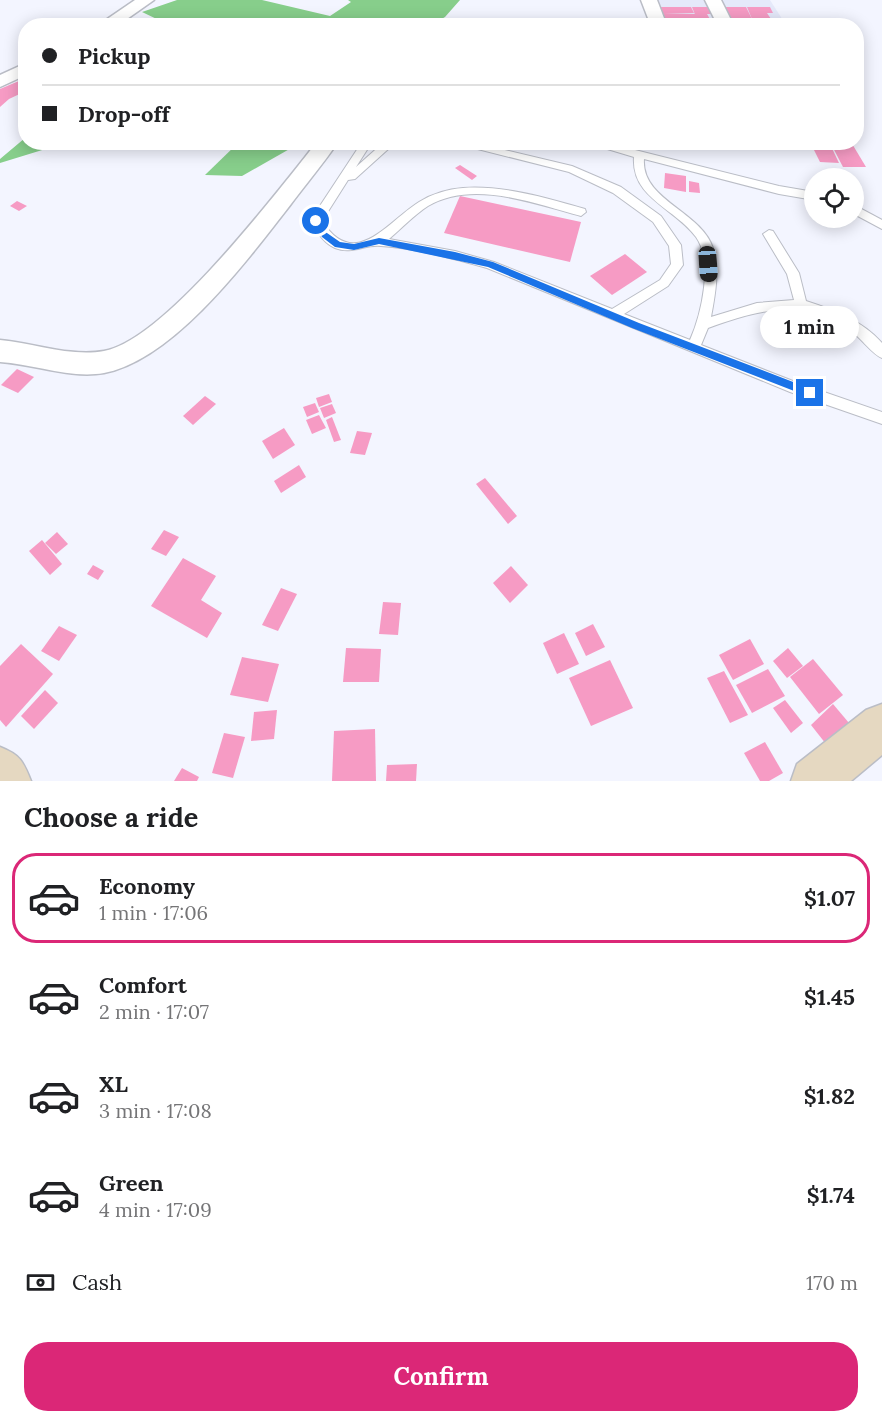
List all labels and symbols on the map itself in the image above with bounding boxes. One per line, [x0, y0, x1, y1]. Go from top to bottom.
route start [302, 207, 329, 234]
car [698, 245, 718, 283]
callout: 1 min [760, 306, 860, 348]
route end [796, 379, 823, 406]

